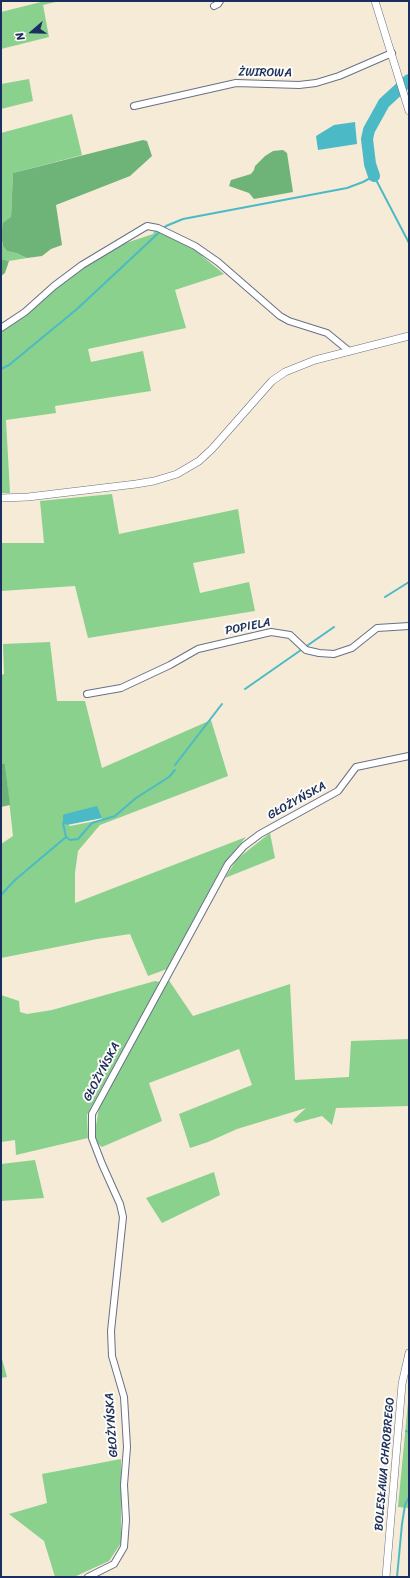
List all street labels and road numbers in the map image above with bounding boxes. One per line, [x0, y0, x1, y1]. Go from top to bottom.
street label: ŻWIROWA [238, 65, 292, 81]
street label: POPIELA [224, 616, 272, 638]
street label: GŁOŻYŃSKA [265, 779, 329, 823]
street label: GŁOŻYŃSKA [81, 1040, 123, 1104]
street label: GŁOŻYŃSKA [103, 1392, 121, 1458]
street label: BOLESŁAWA CHROBREGO [372, 1396, 398, 1532]

